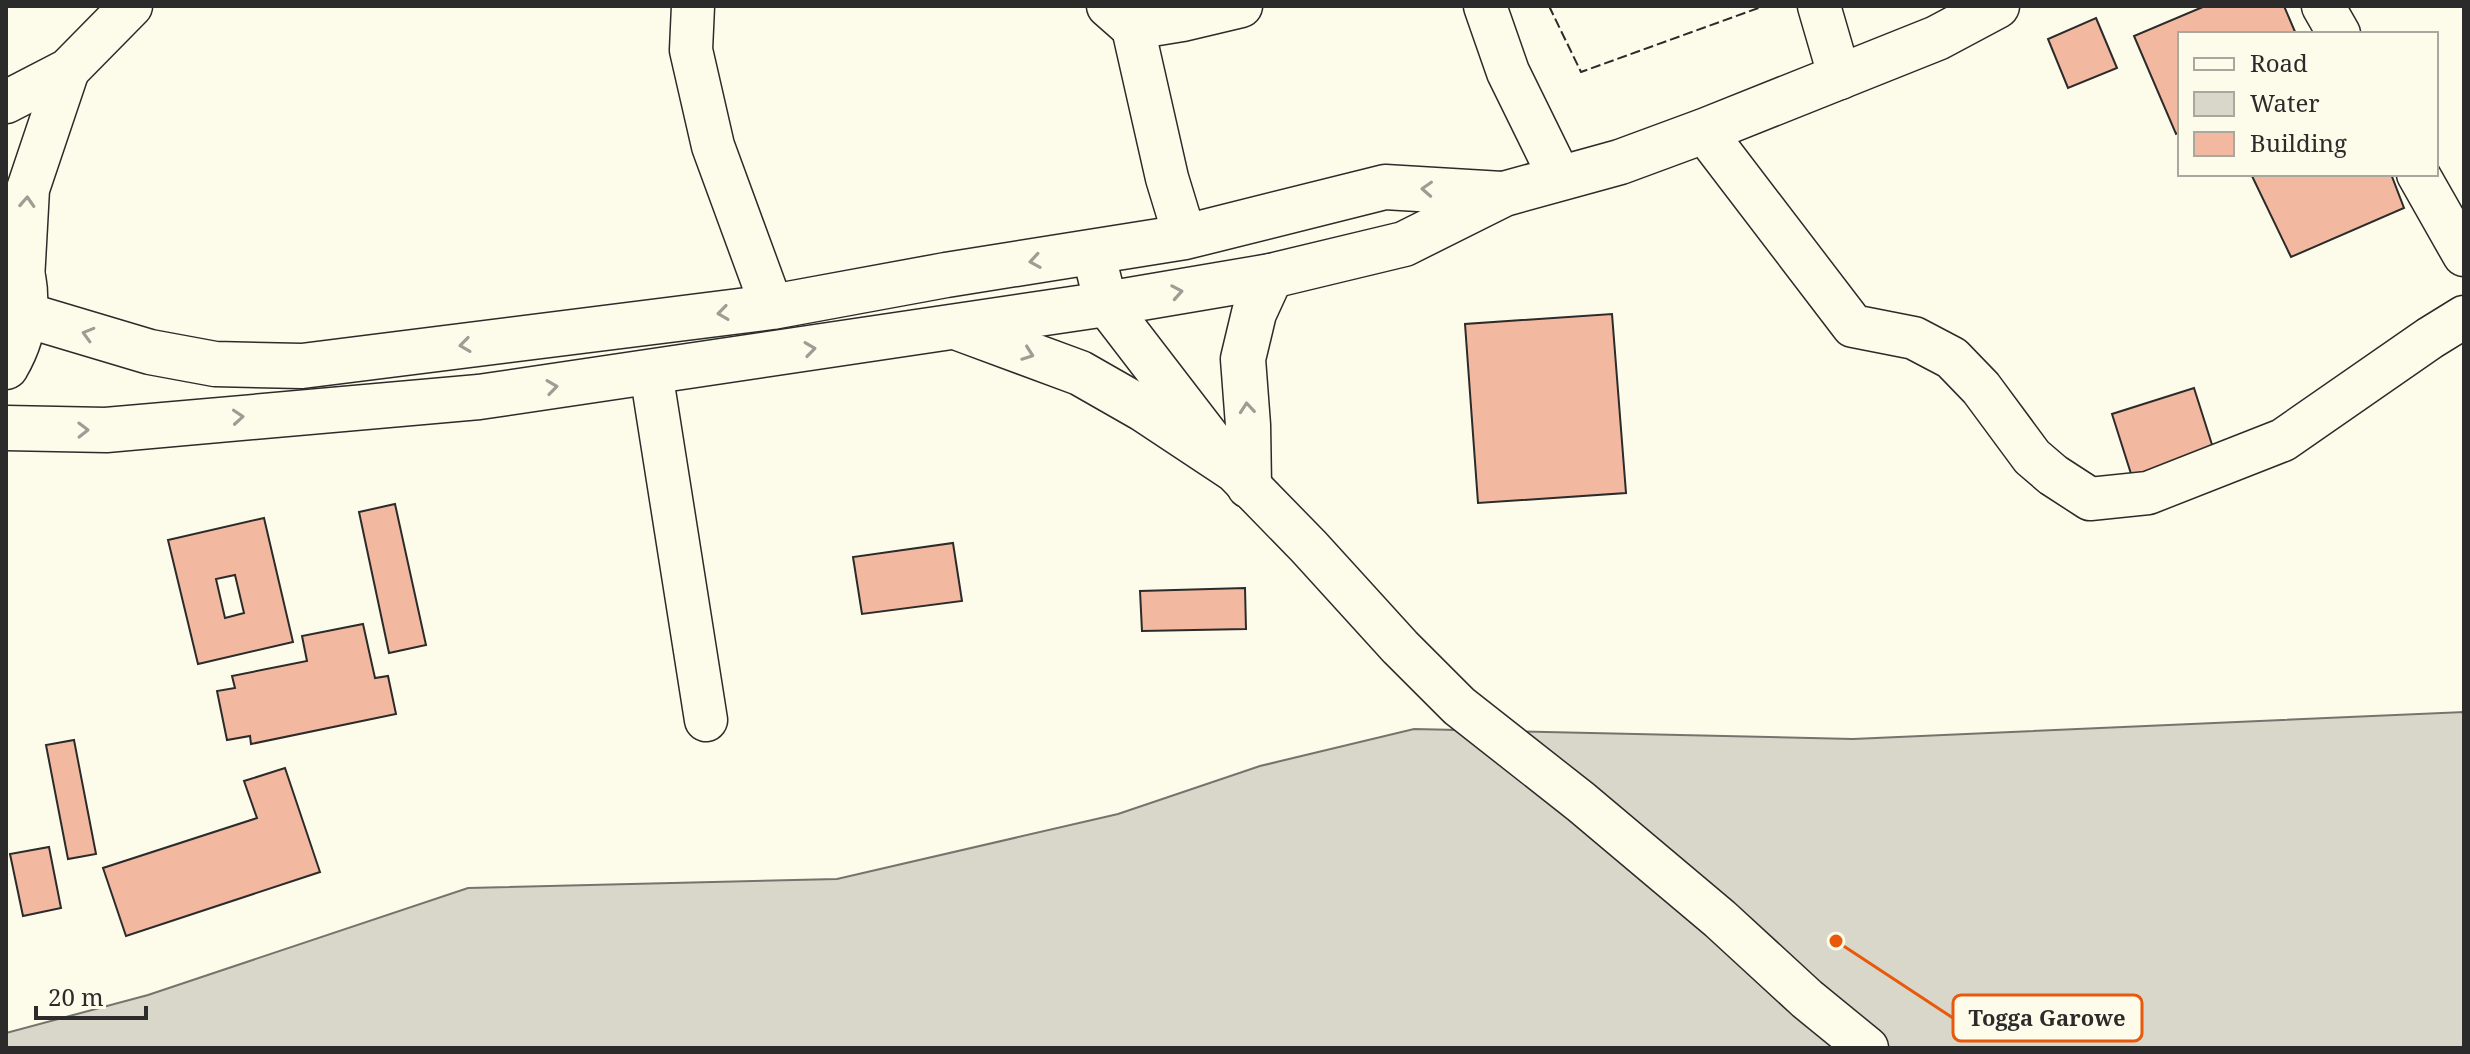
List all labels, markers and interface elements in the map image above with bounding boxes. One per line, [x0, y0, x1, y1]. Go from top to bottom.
legend [2178, 32, 2438, 176]
text: Road [2250, 46, 2308, 79]
text: Water [2250, 86, 2320, 119]
text: Building [2250, 126, 2347, 159]
one-way arrow [1420, 181, 1433, 198]
one-way arrow [18, 195, 35, 208]
one-way arrow [1028, 252, 1041, 269]
one-way arrow [1170, 284, 1184, 301]
one-way arrow [716, 305, 729, 322]
one-way arrow [81, 326, 95, 343]
one-way arrow [458, 336, 472, 353]
one-way arrow [803, 341, 816, 358]
one-way arrow [1020, 344, 1034, 361]
one-way arrow [545, 379, 559, 396]
one-way arrow [1238, 401, 1255, 414]
one-way arrow [232, 409, 245, 426]
one-way arrow [77, 421, 90, 439]
scale bar [36, 970, 146, 1020]
text: 20 m [48, 980, 104, 1013]
callout: Togga Garowe [1953, 995, 2142, 1041]
text: Togga Garowe [1968, 1002, 2126, 1032]

